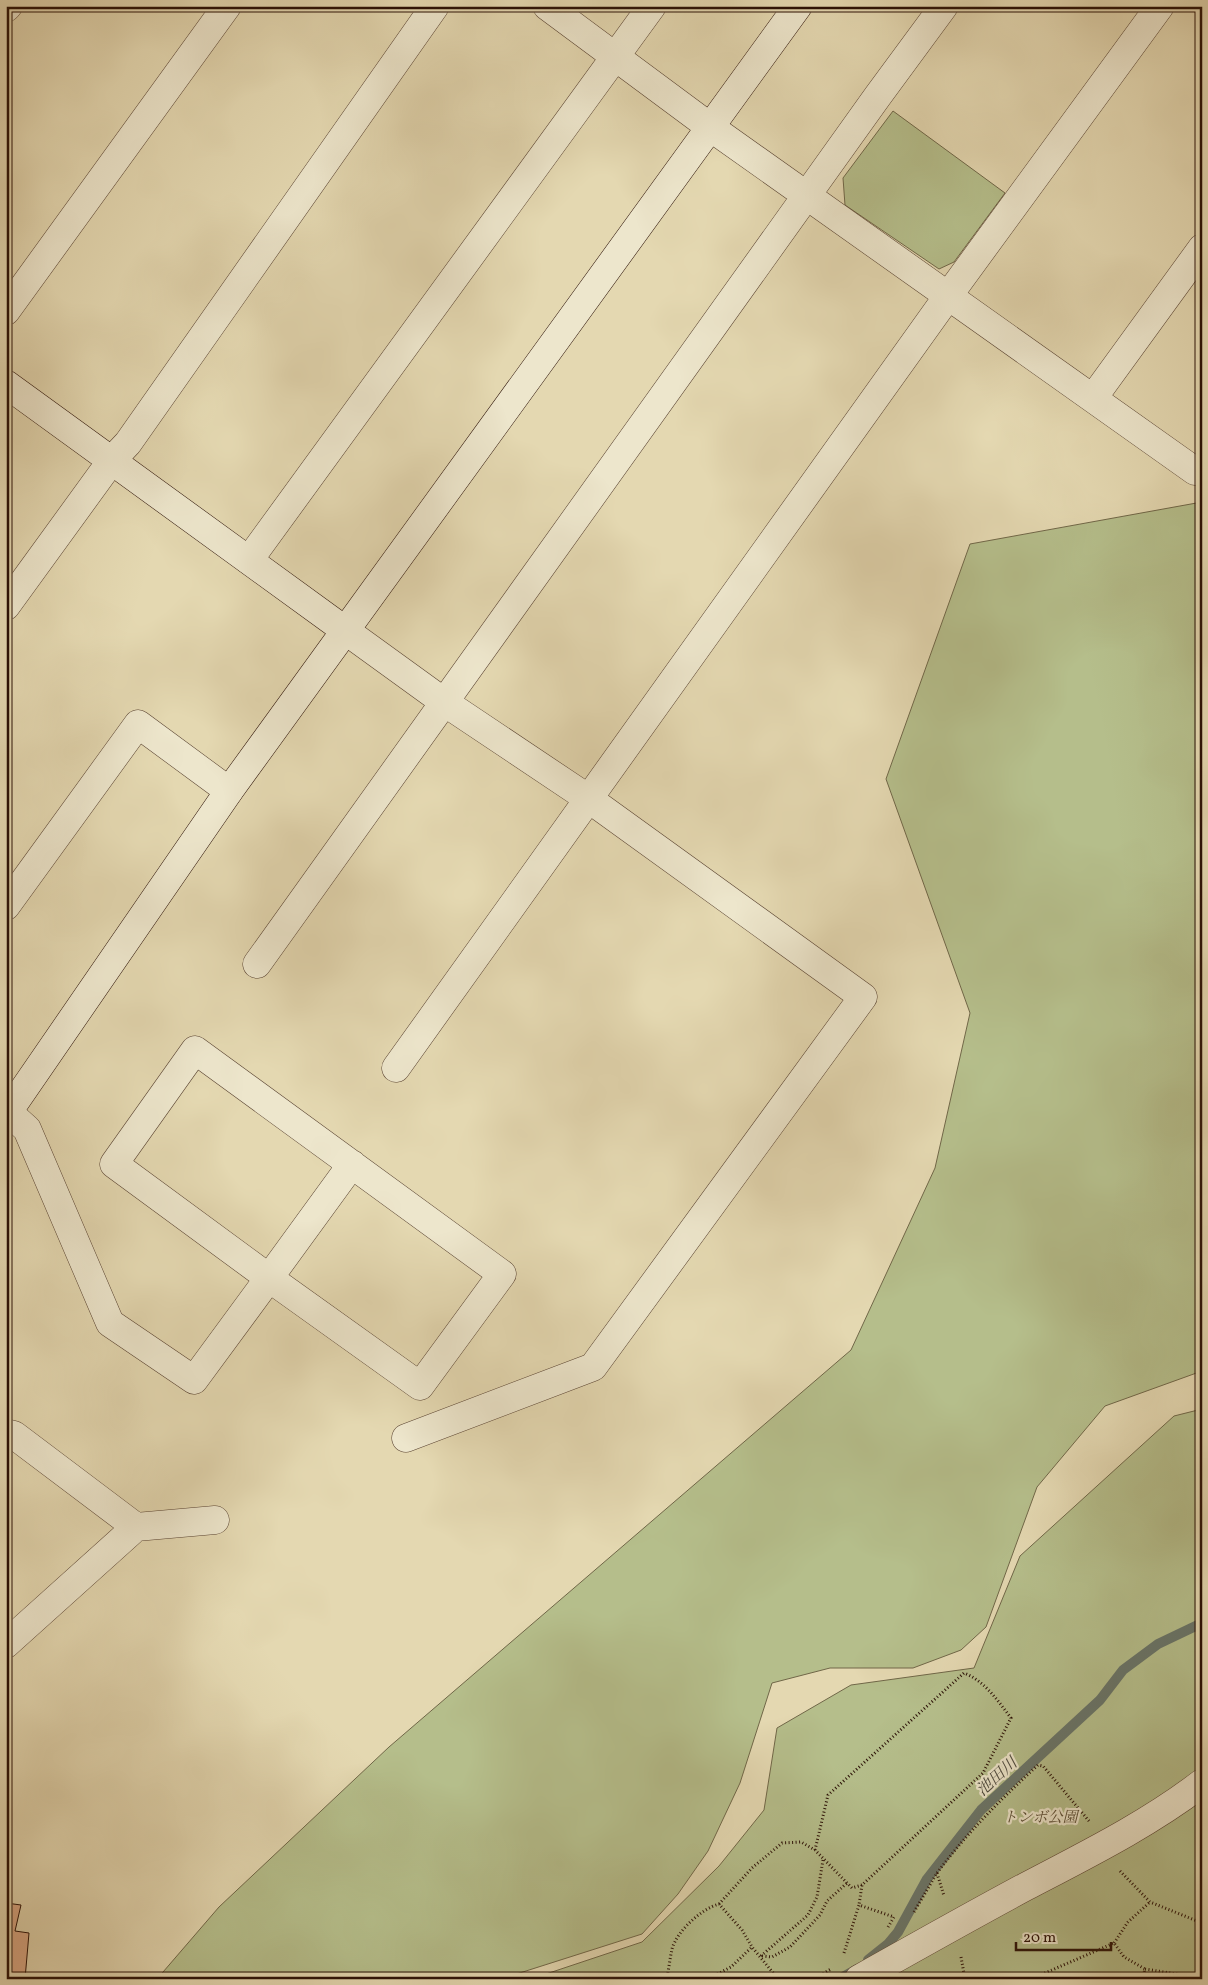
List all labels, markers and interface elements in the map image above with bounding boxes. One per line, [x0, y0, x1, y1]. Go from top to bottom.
water label: 池田川 [972, 1752, 1024, 1802]
park label: トンボ公園 [1002, 1808, 1080, 1829]
scale bar [1016, 1920, 1110, 1952]
text: 20 m [1023, 1928, 1056, 1949]

